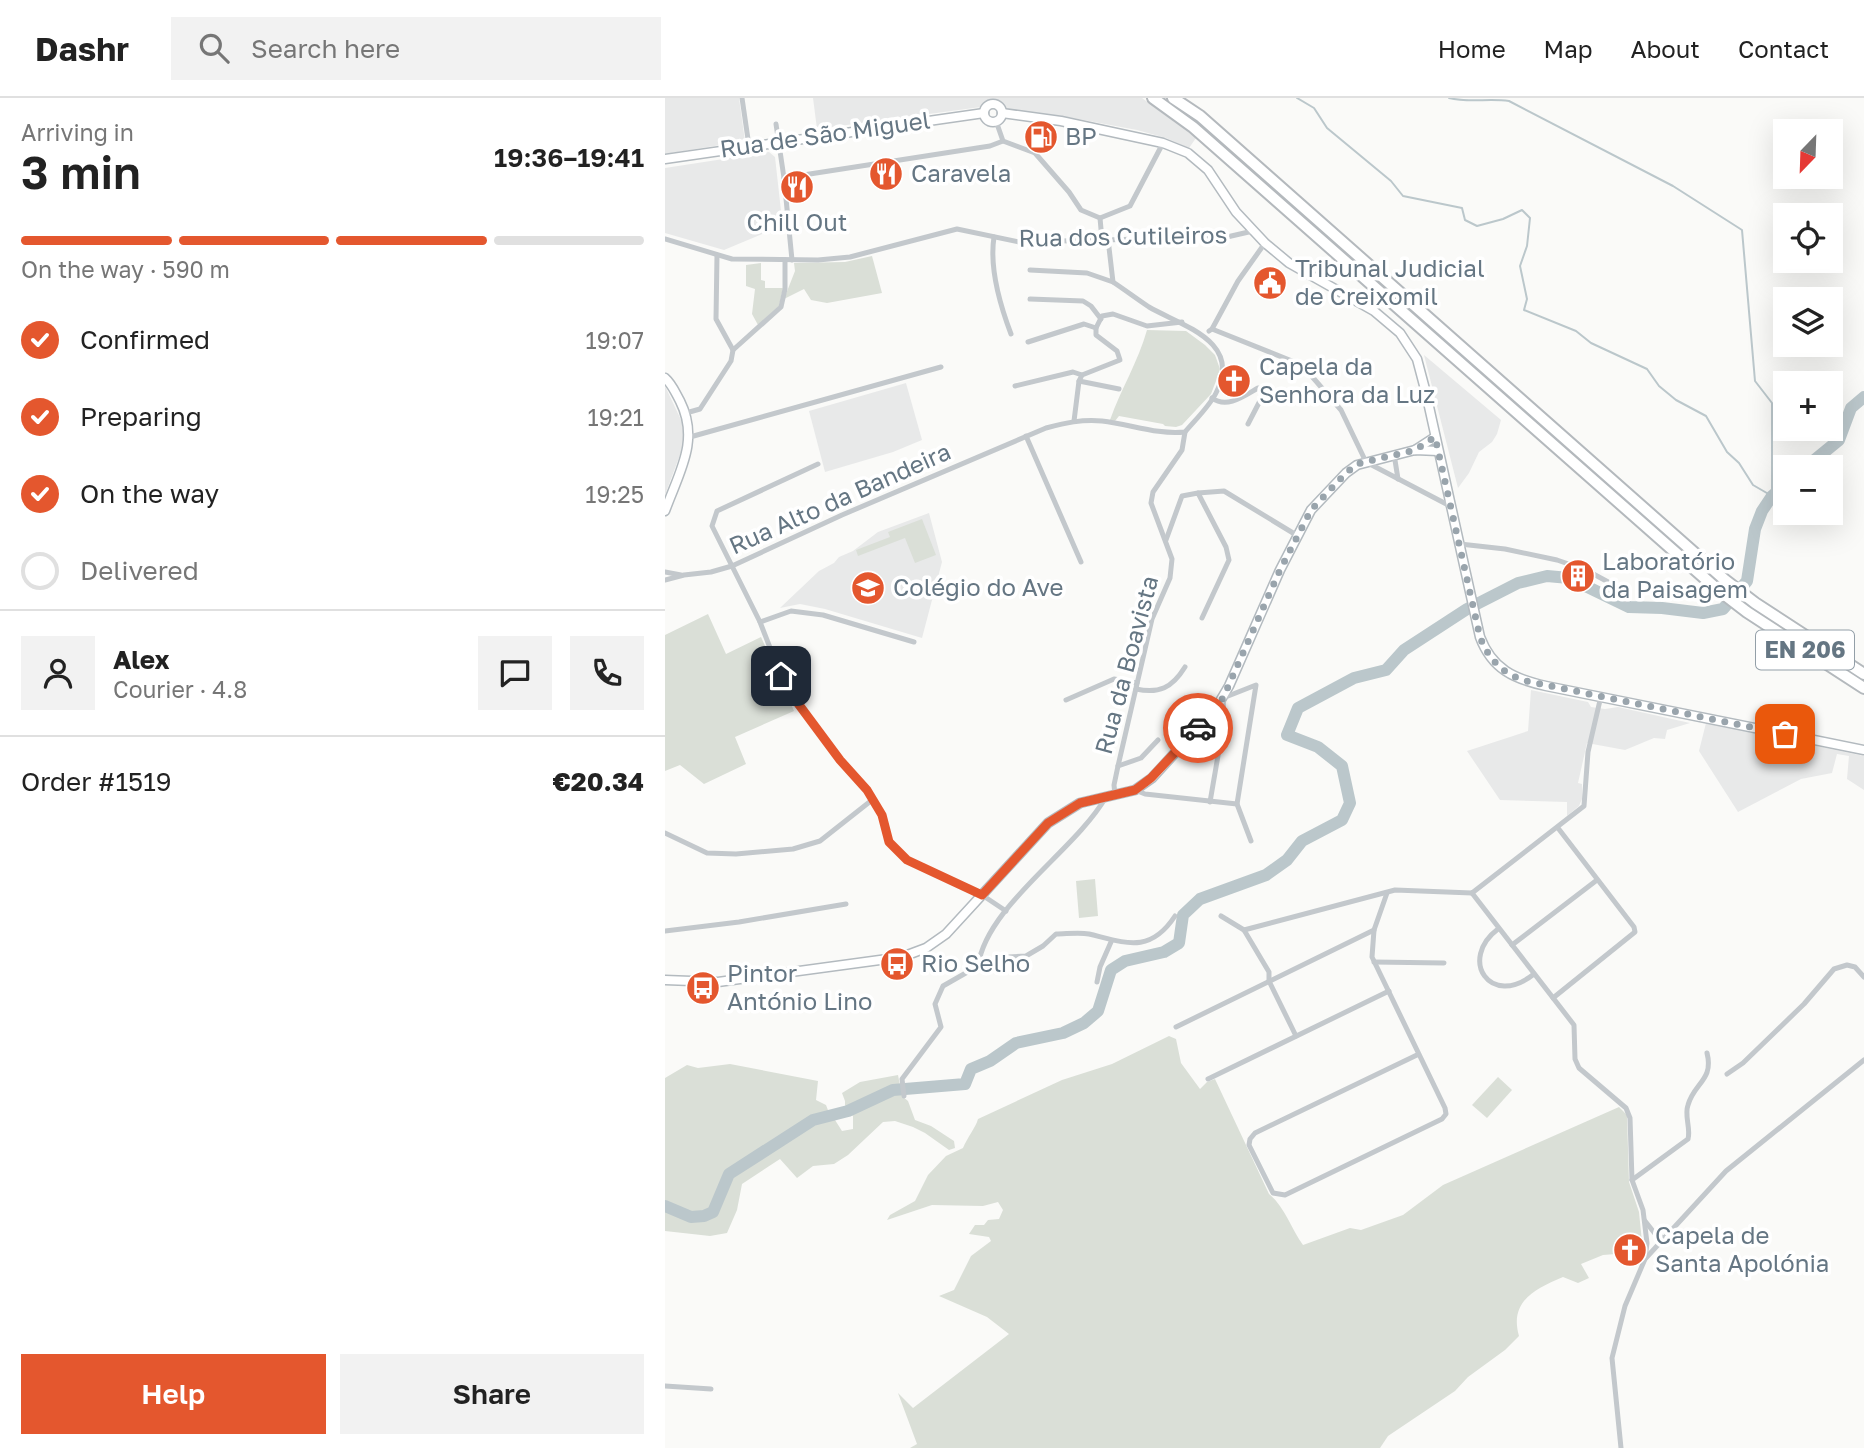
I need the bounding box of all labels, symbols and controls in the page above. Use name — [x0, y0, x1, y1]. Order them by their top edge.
search box — [171, 17, 661, 80]
text: Dashr — [35, 29, 129, 68]
icon: search — [195, 29, 233, 67]
text: Search here — [251, 33, 400, 64]
text: Home — [1438, 34, 1506, 63]
text: Map — [1544, 34, 1593, 63]
text: About — [1631, 34, 1700, 63]
text: Contact — [1738, 34, 1829, 63]
street label: Rua de São Miguel — [718, 104, 932, 163]
text: Arriving in — [21, 118, 134, 146]
fuel station icon: BP — [1022, 118, 1060, 156]
north arrow — [1773, 119, 1843, 189]
map controls — [1773, 119, 1843, 525]
place label: BP — [1065, 121, 1097, 150]
text: 19:36–19:41 — [494, 142, 644, 173]
text: 3 min — [21, 144, 141, 199]
restaurant icon: Caravela — [867, 155, 905, 193]
place label: Caravela — [911, 158, 1011, 187]
restaurant icon: Chill Out — [778, 168, 816, 206]
button: locate — [1773, 203, 1843, 273]
place label: Chill Out — [747, 207, 847, 236]
street label: Rua dos Cutileiros — [1018, 219, 1228, 252]
place label: Tribunal Judicial de Creixomil — [1295, 253, 1485, 310]
text: On the way · 590 m — [21, 255, 230, 283]
public building icon: Tribunal Judicial de Creixomil — [1251, 264, 1289, 302]
button: layers — [1773, 287, 1843, 357]
icon: check — [21, 321, 59, 359]
text: Confirmed — [80, 324, 210, 355]
text: 19:07 — [586, 326, 644, 354]
place label: Capela da Senhora da Luz — [1259, 351, 1435, 408]
church icon: Capela da Senhora da Luz — [1215, 362, 1253, 400]
button: + — [1773, 371, 1843, 441]
icon: check — [21, 398, 59, 436]
text: Preparing — [80, 401, 202, 432]
text: 19:21 — [588, 403, 644, 431]
street label: Rua Alto da Bandeira — [724, 436, 955, 560]
button: − — [1773, 455, 1843, 525]
icon: check — [21, 475, 59, 513]
text: On the way — [80, 478, 219, 509]
text: 19:25 — [585, 480, 644, 508]
place label: Laboratório da Paisagem — [1602, 546, 1748, 603]
text: Delivered — [80, 555, 199, 586]
building icon: Laboratório da Paisagem — [1559, 557, 1597, 595]
school or university icon: Colégio do Ave — [849, 569, 887, 607]
place label: Colégio do Ave — [893, 572, 1063, 601]
street label: Rua da Boavista — [1088, 572, 1163, 757]
road number: EN 206 — [1756, 630, 1854, 670]
button: person — [21, 636, 95, 710]
button: chat — [478, 636, 552, 710]
button: phone — [570, 636, 644, 710]
text: Alex — [113, 644, 170, 675]
pin — [751, 646, 811, 706]
icon: home — [762, 657, 800, 695]
text: Courier · 4.8 — [113, 675, 247, 703]
courier — [1163, 693, 1233, 763]
pin — [1755, 704, 1815, 764]
icon: car — [1179, 709, 1217, 747]
icon: bag — [1766, 715, 1804, 753]
text: Order #1519 — [21, 766, 172, 797]
text: €20.34 — [552, 766, 644, 797]
bus stop icon: Rio Selho — [878, 945, 916, 983]
place label: Rio Selho — [921, 948, 1030, 977]
place label: Pintor António Lino — [727, 958, 872, 1015]
bus stop icon: Pintor António Lino — [684, 969, 722, 1007]
place label: Capela de Santa Apolónia — [1655, 1220, 1829, 1277]
church icon: Capela de Santa Apolónia — [1611, 1231, 1649, 1269]
button: Help — [21, 1354, 326, 1434]
button: Share — [340, 1354, 644, 1434]

